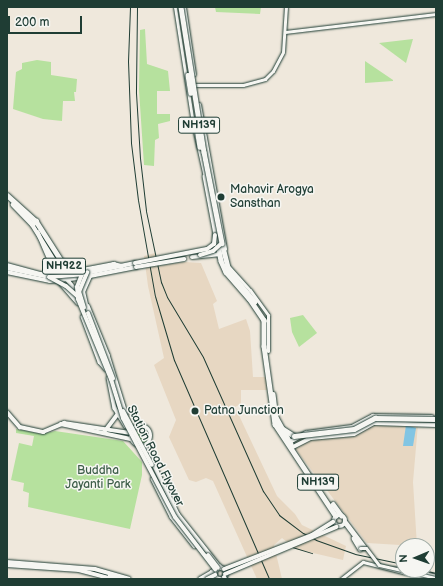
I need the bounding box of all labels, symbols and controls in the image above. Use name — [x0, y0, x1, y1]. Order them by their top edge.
scale bar — [10, 8, 84, 34]
text: 200 m — [15, 15, 49, 30]
road number: NH139 — [178, 116, 220, 134]
place label: Mahavir Arogya Sansthan — [230, 183, 314, 211]
marker: Mahavir Arogya Sansthan — [215, 191, 227, 203]
road number: NH922 — [41, 257, 87, 275]
street label: Station Road Flyover — [123, 403, 187, 509]
place label: Patna Junction — [204, 404, 284, 418]
marker: Patna Junction — [189, 405, 201, 417]
park label: Buddha Jayanti Park — [65, 464, 131, 492]
road number: NH139 — [297, 473, 339, 491]
north arrow — [395, 538, 435, 578]
text: N — [397, 554, 410, 563]

